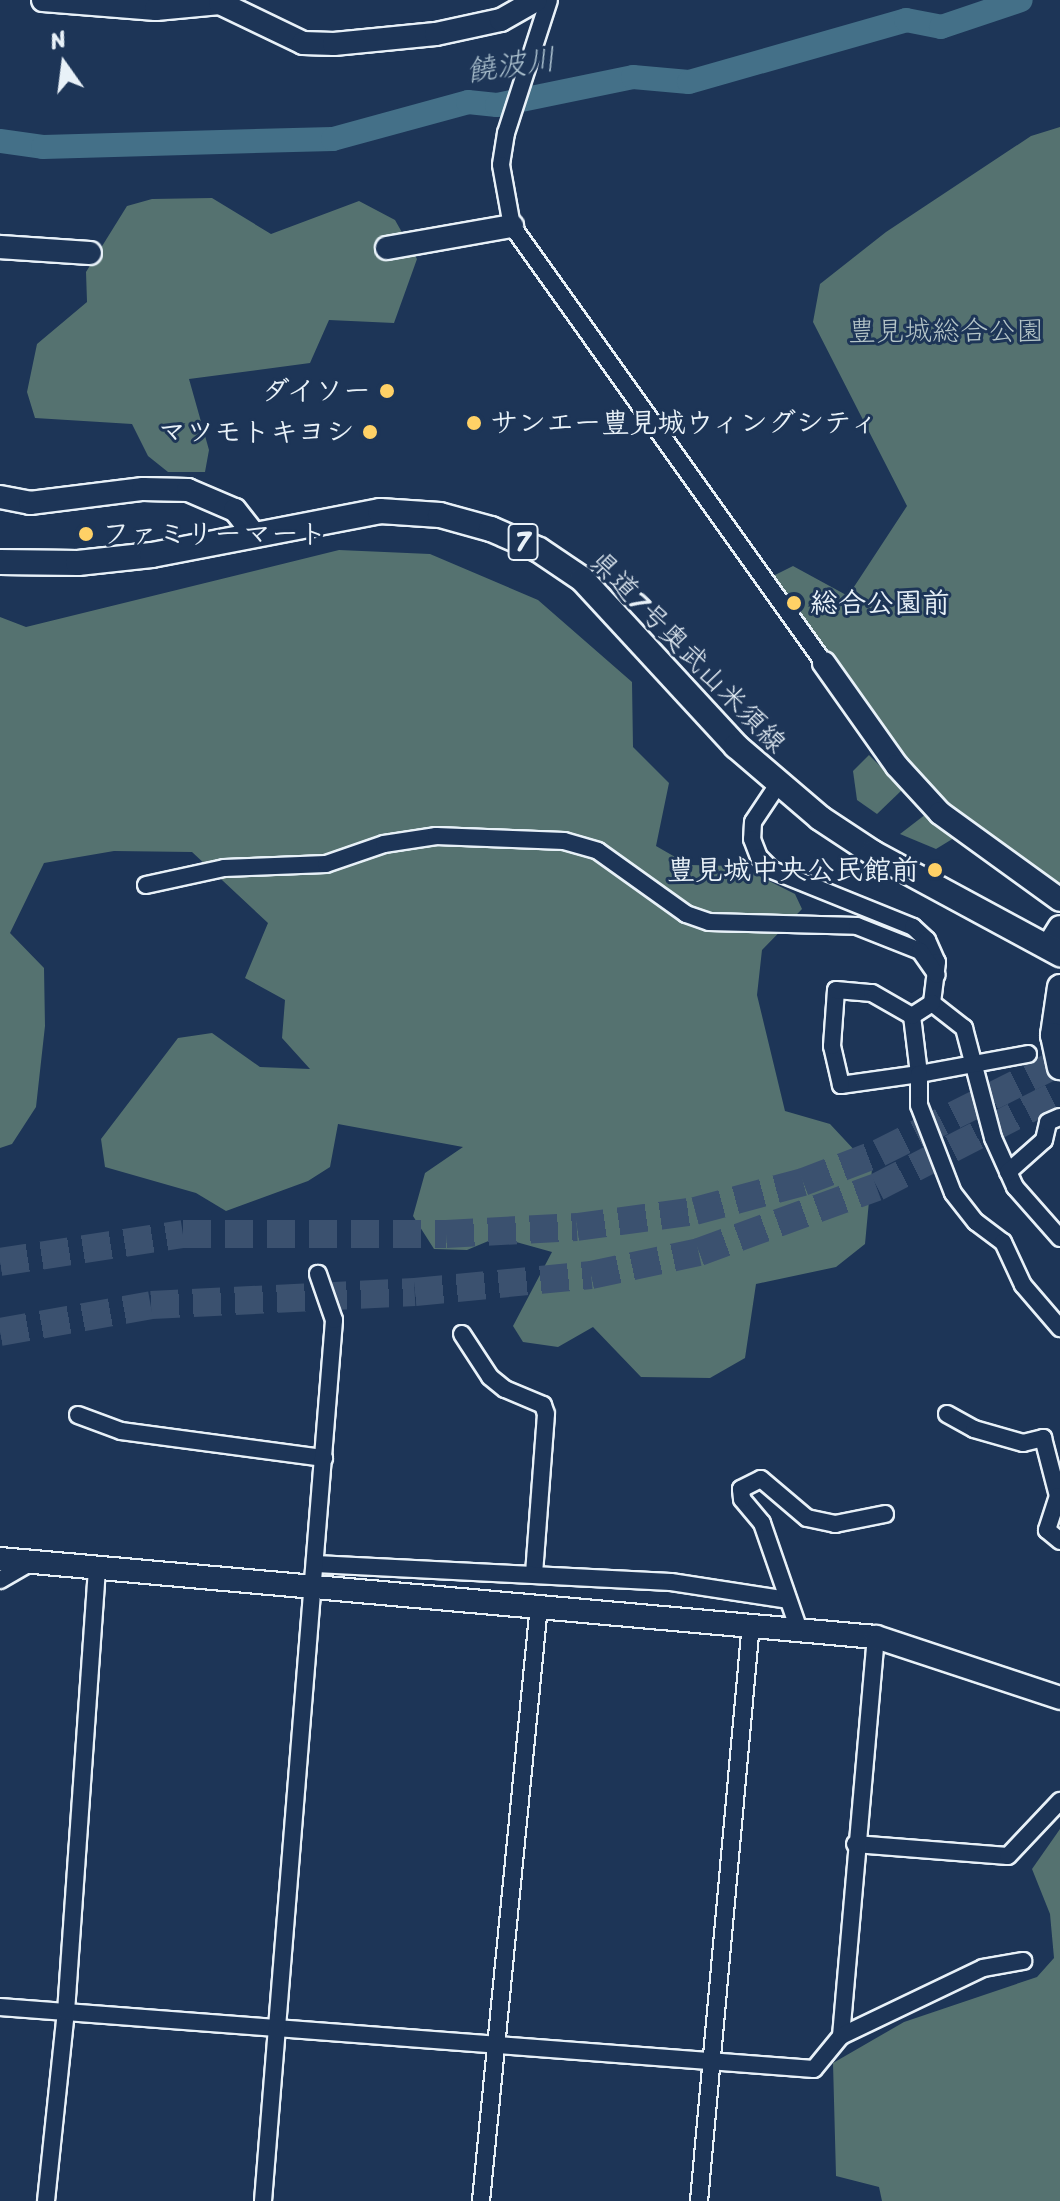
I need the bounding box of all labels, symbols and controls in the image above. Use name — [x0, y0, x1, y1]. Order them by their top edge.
text: N — [46, 19, 70, 61]
north arrow — [24, 24, 104, 104]
water label: 饒波川 — [464, 41, 558, 89]
park label: 豊見城総合公園 — [848, 314, 1044, 348]
place label: ダイソー — [259, 374, 371, 408]
marker: ダイソー — [378, 382, 396, 400]
place label: サンエー豊見城ウィングシティ — [490, 406, 881, 440]
marker: サンエー豊見城ウィングシティ — [465, 414, 483, 432]
place label: マツモトキヨシ — [158, 415, 354, 449]
marker: マツモトキヨシ — [361, 423, 379, 441]
place label: ファミリーマート — [102, 517, 326, 551]
road number: 7 — [507, 520, 539, 564]
marker: ファミリーマート — [77, 525, 95, 543]
street label: 県道7号奥武山米須線 — [583, 544, 793, 760]
place label: 総合公園前 — [810, 586, 950, 620]
marker: 総合公園前 — [785, 594, 803, 612]
place label: 豊見城中央公民館前 — [667, 853, 919, 887]
marker: 豊見城中央公民館前 — [926, 861, 944, 879]

